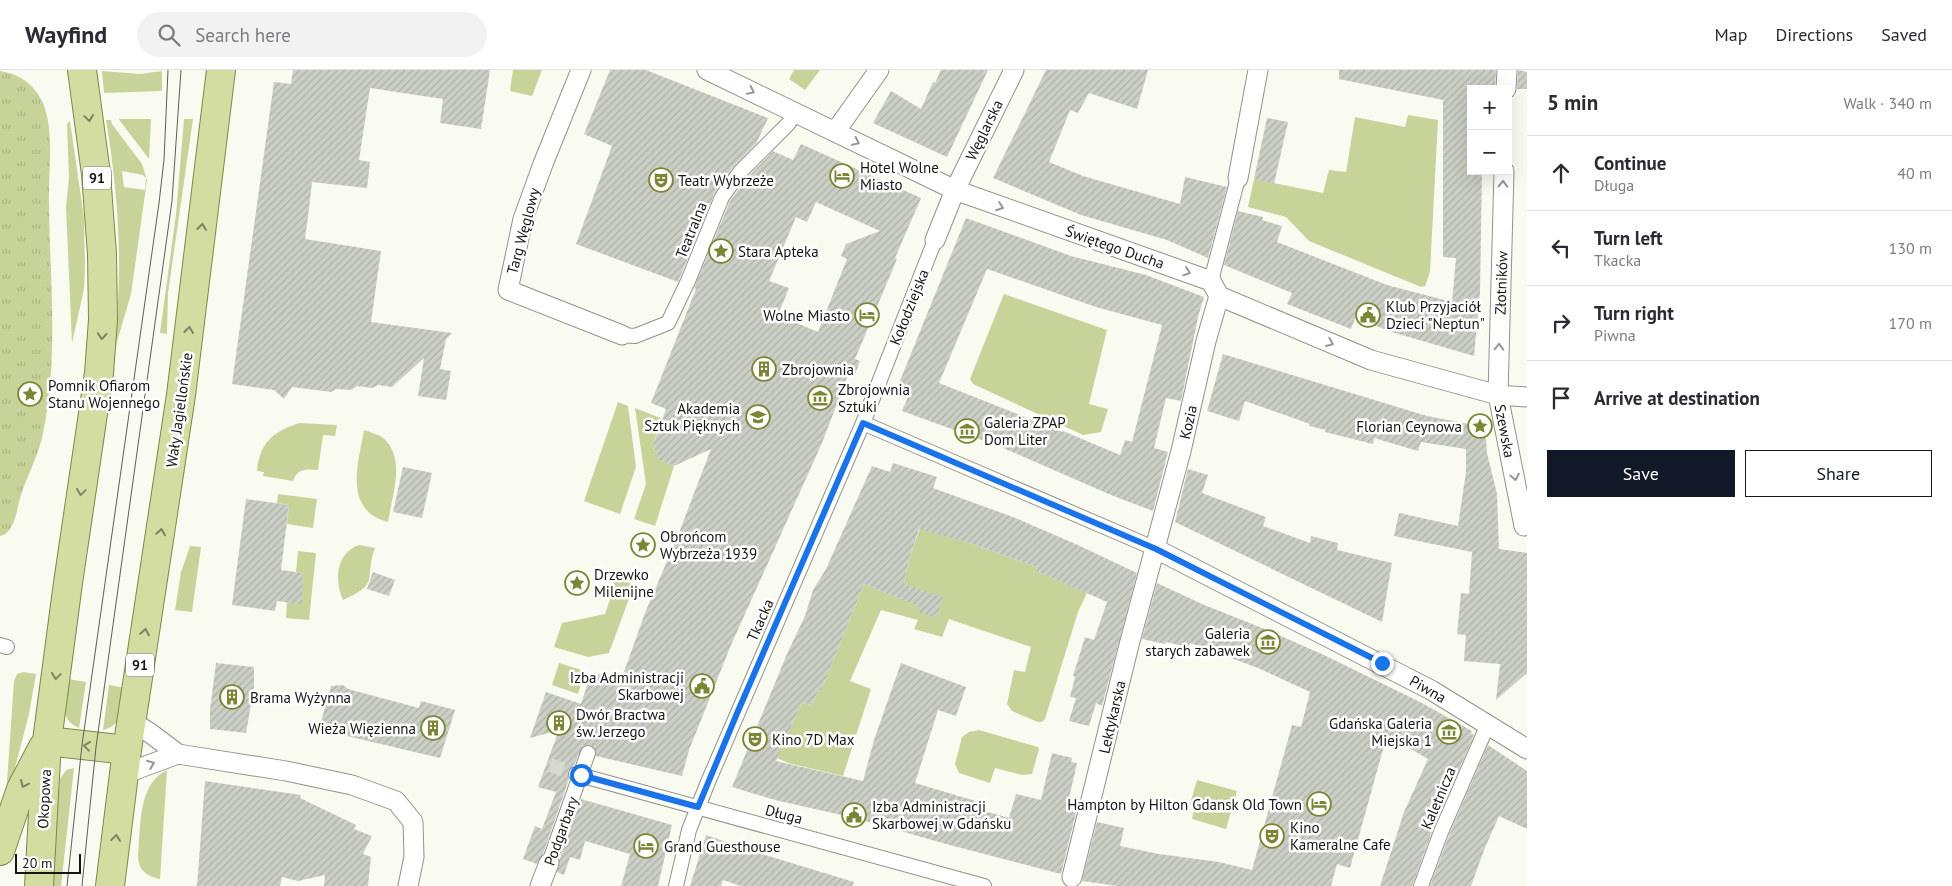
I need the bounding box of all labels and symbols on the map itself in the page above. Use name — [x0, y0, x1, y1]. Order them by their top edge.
one-way arrow — [746, 85, 755, 96]
street label: Węglarska — [961, 97, 1007, 163]
one-way arrow — [83, 115, 94, 123]
one-way arrow — [850, 136, 859, 146]
place label: Hotel Wolne Miasto — [860, 158, 939, 194]
hotel icon: Hotel Wolne Miasto — [829, 163, 855, 189]
road number: 91 — [83, 166, 111, 190]
theatre icon: Teatr Wybrzeże — [648, 167, 674, 193]
place label: Teatr Wybrzeże — [678, 171, 774, 190]
one-way arrow — [1498, 180, 1508, 188]
street label: Targ Węglowy — [502, 186, 544, 276]
street label: Teatralna — [671, 199, 711, 261]
one-way arrow — [996, 201, 1004, 211]
street label: Świętego Ducha — [1063, 221, 1167, 273]
one-way arrow — [196, 223, 207, 231]
place icon: Stara Apteka — [708, 238, 734, 264]
place label: Stara Apteka — [738, 242, 819, 261]
street label: Złotników — [1490, 251, 1512, 315]
street label: Kołodziejska — [885, 266, 933, 348]
one-way arrow — [1182, 266, 1191, 276]
place label: Klub Przyjaciół Dzieci "Neptun" — [1386, 297, 1485, 333]
hotel icon: Wolne Miasto — [854, 302, 880, 328]
public building icon: Klub Przyjaciół Dzieci "Neptun" — [1355, 302, 1381, 328]
place label: Wolne Miasto — [763, 306, 850, 325]
one-way arrow — [184, 325, 194, 334]
one-way arrow — [97, 333, 108, 341]
one-way arrow — [1325, 336, 1334, 347]
one-way arrow — [1493, 342, 1504, 350]
street label: Wały Jagiellońskie — [162, 351, 196, 469]
building icon: Zbrojownia — [751, 356, 777, 382]
place label: Zbrojownia — [782, 360, 854, 379]
place label: Pomnik Ofiarom Stanu Wojennego — [48, 376, 160, 412]
place label: Zbrojownia Sztuki — [838, 380, 910, 416]
place icon: Pomnik Ofiarom Stanu Wojennego — [17, 381, 43, 407]
museum icon: Zbrojownia Sztuki — [807, 385, 833, 411]
place label: Akademia Sztuk Pięknych — [644, 399, 740, 435]
street label: Kozia — [1175, 403, 1201, 441]
street label: Szewska — [1491, 403, 1519, 459]
school or university icon: Akademia Sztuk Pięknych — [745, 404, 771, 430]
place label: Galeria ZPAP Dom Liter — [984, 413, 1066, 449]
place icon: Florian Ceynowa — [1467, 413, 1493, 439]
place label: Florian Ceynowa — [1356, 417, 1462, 436]
museum icon: Galeria ZPAP Dom Liter — [954, 418, 980, 444]
one-way arrow — [1509, 473, 1519, 482]
one-way arrow — [76, 489, 87, 497]
place label: Obrońcom Wybrzeża 1939 — [660, 527, 757, 563]
one-way arrow — [155, 528, 166, 536]
place icon: Obrońcom Wybrzeża 1939 — [630, 532, 656, 558]
place label: Drzewko Milenijne — [594, 565, 654, 601]
place icon: Drzewko Milenijne — [564, 570, 590, 596]
street label: Tkacka — [742, 596, 778, 644]
place label: Galeria starych zabawek — [1145, 624, 1251, 660]
one-way arrow — [140, 628, 150, 637]
museum icon: Galeria starych zabawek — [1255, 629, 1281, 655]
route end — [1371, 652, 1394, 675]
road number: 91 — [126, 654, 154, 676]
place label: Izba Administracji Skarbowej — [570, 668, 684, 704]
street label: Piwna — [1406, 671, 1450, 707]
one-way arrow — [51, 672, 62, 680]
public building icon: Izba Administracji Skarbowej — [689, 673, 715, 699]
street label: Lektykarska — [1094, 679, 1130, 755]
building icon: Brama Wyżynna — [219, 684, 245, 710]
place label: Brama Wyżynna — [250, 688, 351, 707]
place label: Dwór Bractwa św. Jerzego — [576, 705, 665, 741]
building icon: Dwór Bractwa św. Jerzego — [546, 710, 572, 736]
place label: Gdańska Galeria Miejska 1 — [1329, 714, 1432, 750]
building icon: Wieża Więzienna — [420, 715, 446, 741]
place label: Wieża Więzienna — [308, 719, 416, 738]
museum icon: Gdańska Galeria Miejska 1 — [1436, 719, 1462, 745]
theatre icon: Kino 7D Max — [742, 726, 768, 752]
place label: Kino 7D Max — [772, 730, 855, 749]
one-way arrow — [83, 741, 91, 752]
one-way arrow — [146, 760, 155, 770]
route start — [570, 764, 593, 787]
street label: Kaletnicza — [1416, 764, 1460, 832]
street label: Okopowa — [33, 769, 55, 829]
one-way arrow — [19, 779, 30, 788]
hotel icon: Hampton by Hilton Gdansk Old Town — [1306, 791, 1332, 817]
street label: Podgarbary — [540, 794, 582, 868]
place label: Hampton by Hilton Gdansk Old Town — [1067, 795, 1302, 814]
place label: Izba Administracji Skarbowej w Gdańsku — [872, 797, 1011, 833]
street label: Długa — [763, 800, 805, 828]
public building icon: Izba Administracji Skarbowej w Gdańsku — [841, 802, 867, 828]
place label: Kino Kameralne Cafe — [1290, 818, 1391, 854]
theatre icon: Kino Kameralne Cafe — [1259, 823, 1285, 849]
one-way arrow — [110, 833, 121, 841]
hotel icon: Grand Guesthouse — [633, 833, 659, 859]
place label: Grand Guesthouse — [664, 837, 781, 856]
scale bar — [15, 851, 81, 874]

